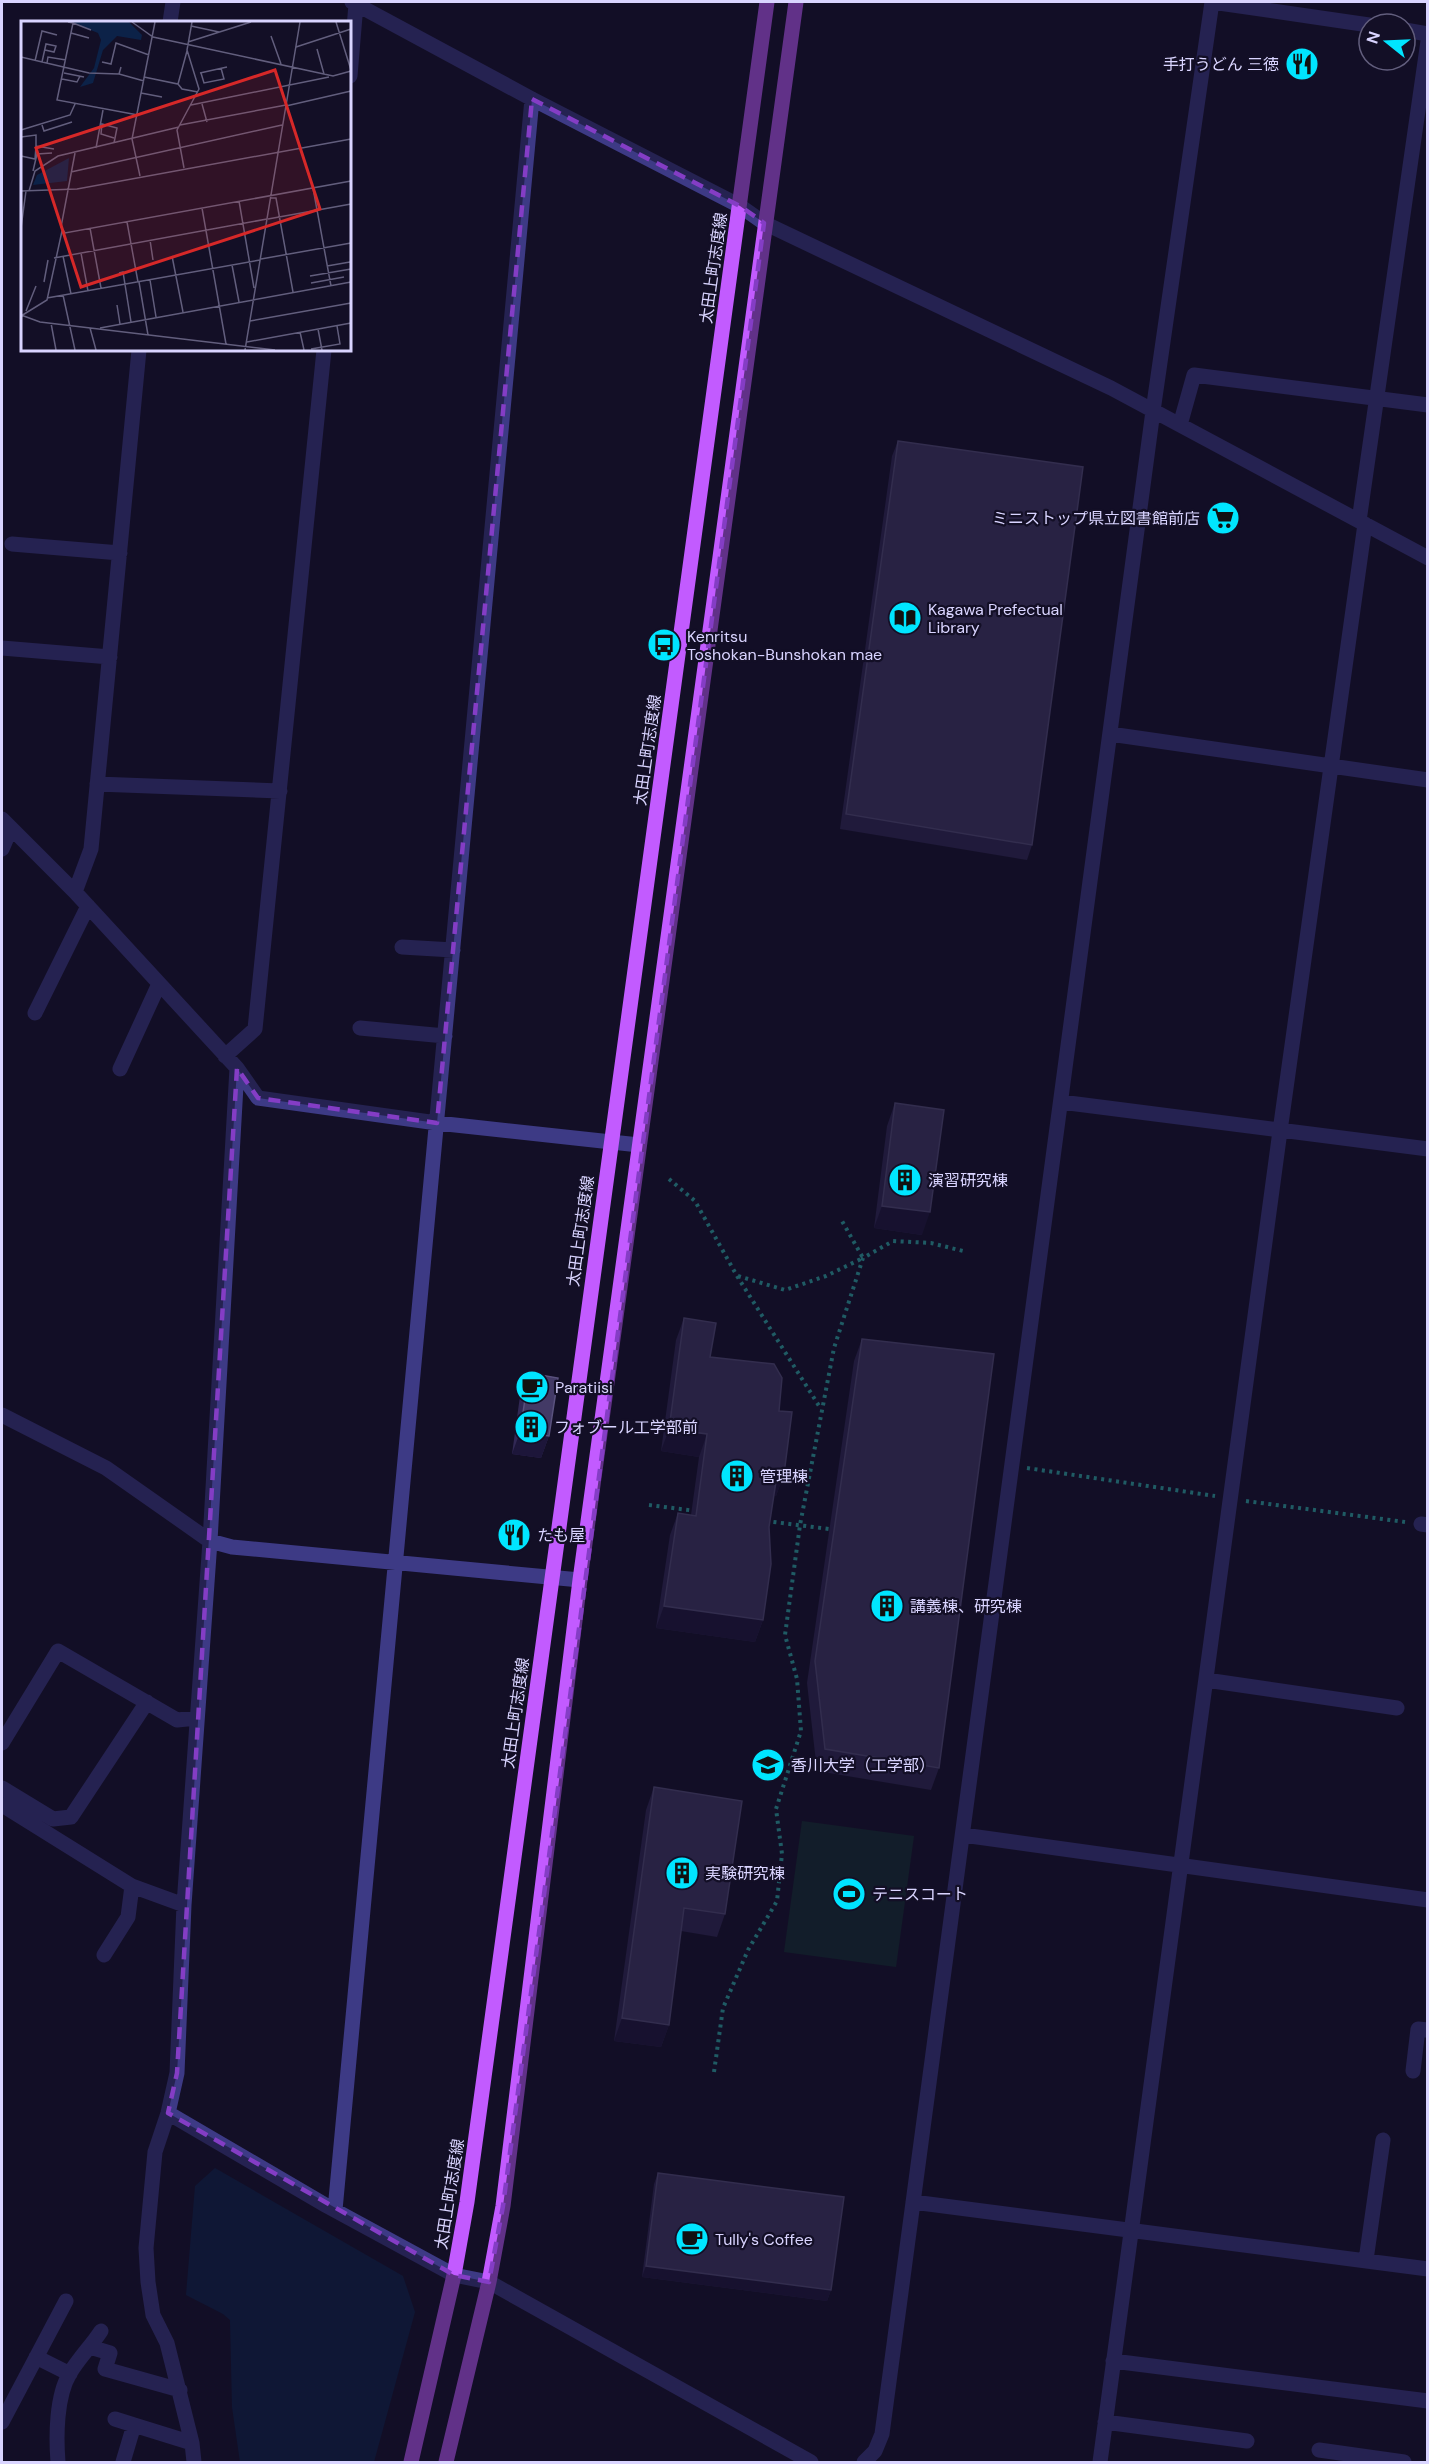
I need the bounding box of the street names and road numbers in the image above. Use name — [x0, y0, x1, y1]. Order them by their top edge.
street label: 太田上町志度線 — [695, 211, 732, 325]
street label: 太田上町志度線 — [629, 693, 666, 807]
street label: 太田上町志度線 — [562, 1174, 599, 1288]
street label: 太田上町志度線 — [497, 1656, 534, 1770]
street label: 太田上町志度線 — [430, 2137, 469, 2251]

